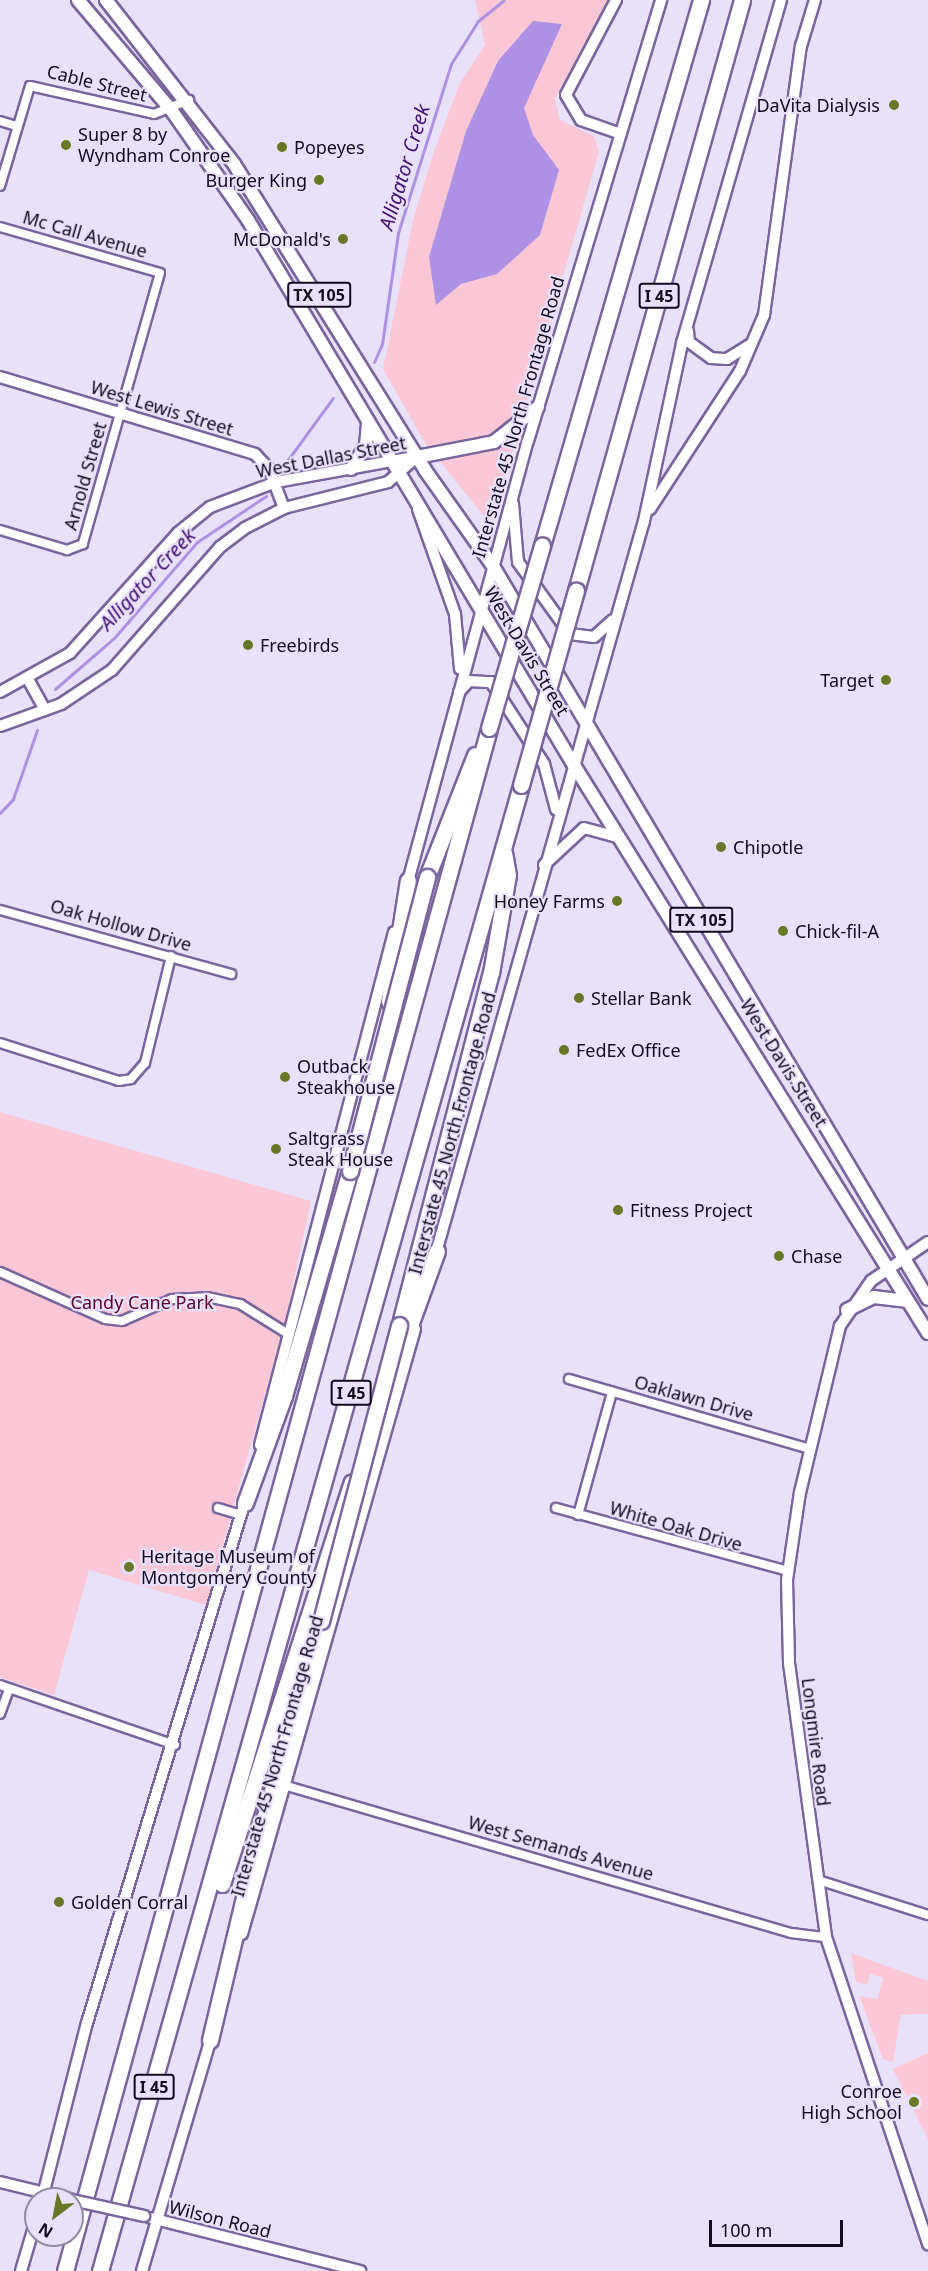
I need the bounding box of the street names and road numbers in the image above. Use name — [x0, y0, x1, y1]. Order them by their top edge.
street label: Cable Street — [45, 60, 149, 106]
street label: Mc Call Avenue — [20, 206, 150, 262]
street label: Interstate 45 North Frontage Road — [467, 274, 569, 560]
road number: TX 105 — [286, 282, 352, 308]
road number: I 45 — [638, 283, 680, 309]
street label: West Lewis Street — [88, 376, 236, 440]
street label: Arnold Street — [59, 419, 111, 533]
street label: West Dallas Street — [254, 432, 408, 482]
street label: West Davis Street — [480, 582, 574, 720]
street label: Oak Hollow Drive — [48, 895, 194, 955]
road number: TX 105 — [668, 907, 734, 933]
street label: Interstate 45 North Frontage Road — [404, 989, 500, 1277]
street label: West Davis Street — [736, 995, 832, 1131]
street label: Oaklawn Drive — [632, 1371, 756, 1425]
road number: I 45 — [330, 1380, 372, 1406]
street label: White Oak Drive — [607, 1497, 745, 1555]
street label: Interstate 45 North Frontage Road — [226, 1613, 328, 1899]
street label: Longmire Road — [797, 1677, 835, 1807]
street label: West Semands Avenue — [466, 1811, 656, 1885]
road number: I 45 — [133, 2074, 175, 2100]
street label: Wilson Road — [167, 2196, 273, 2242]

